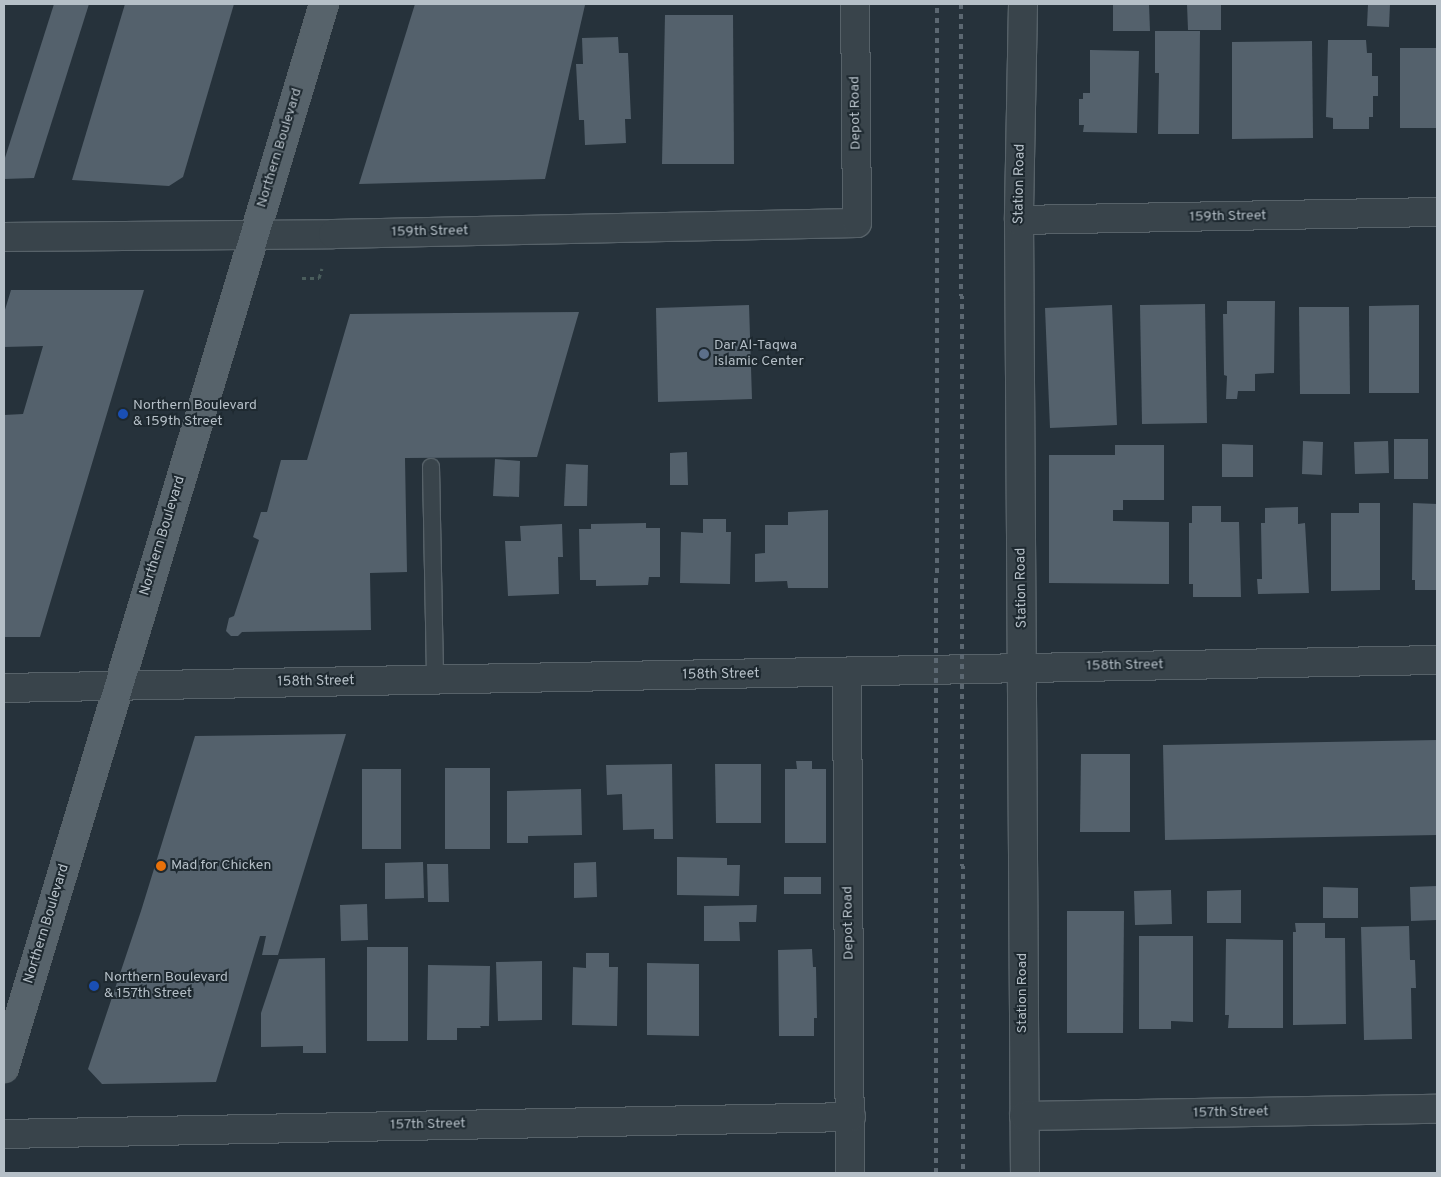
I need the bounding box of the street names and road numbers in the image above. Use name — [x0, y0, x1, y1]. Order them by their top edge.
street label: Depot Road — [847, 76, 865, 150]
street label: Northern Boulevard — [254, 86, 306, 210]
street label: Station Road — [1011, 144, 1029, 224]
street label: 159th Street — [1189, 208, 1267, 226]
street label: 159th Street — [391, 223, 469, 241]
street label: Northern Boulevard — [137, 474, 189, 598]
street label: Station Road — [1013, 548, 1031, 628]
street label: 158th Street — [1086, 657, 1164, 675]
street label: 158th Street — [682, 666, 760, 684]
street label: 158th Street — [277, 673, 355, 691]
street label: Northern Boulevard — [21, 862, 73, 986]
street label: Depot Road — [840, 886, 858, 960]
street label: Station Road — [1015, 953, 1031, 1033]
street label: 157th Street — [1193, 1104, 1269, 1122]
street label: 157th Street — [390, 1116, 466, 1134]

